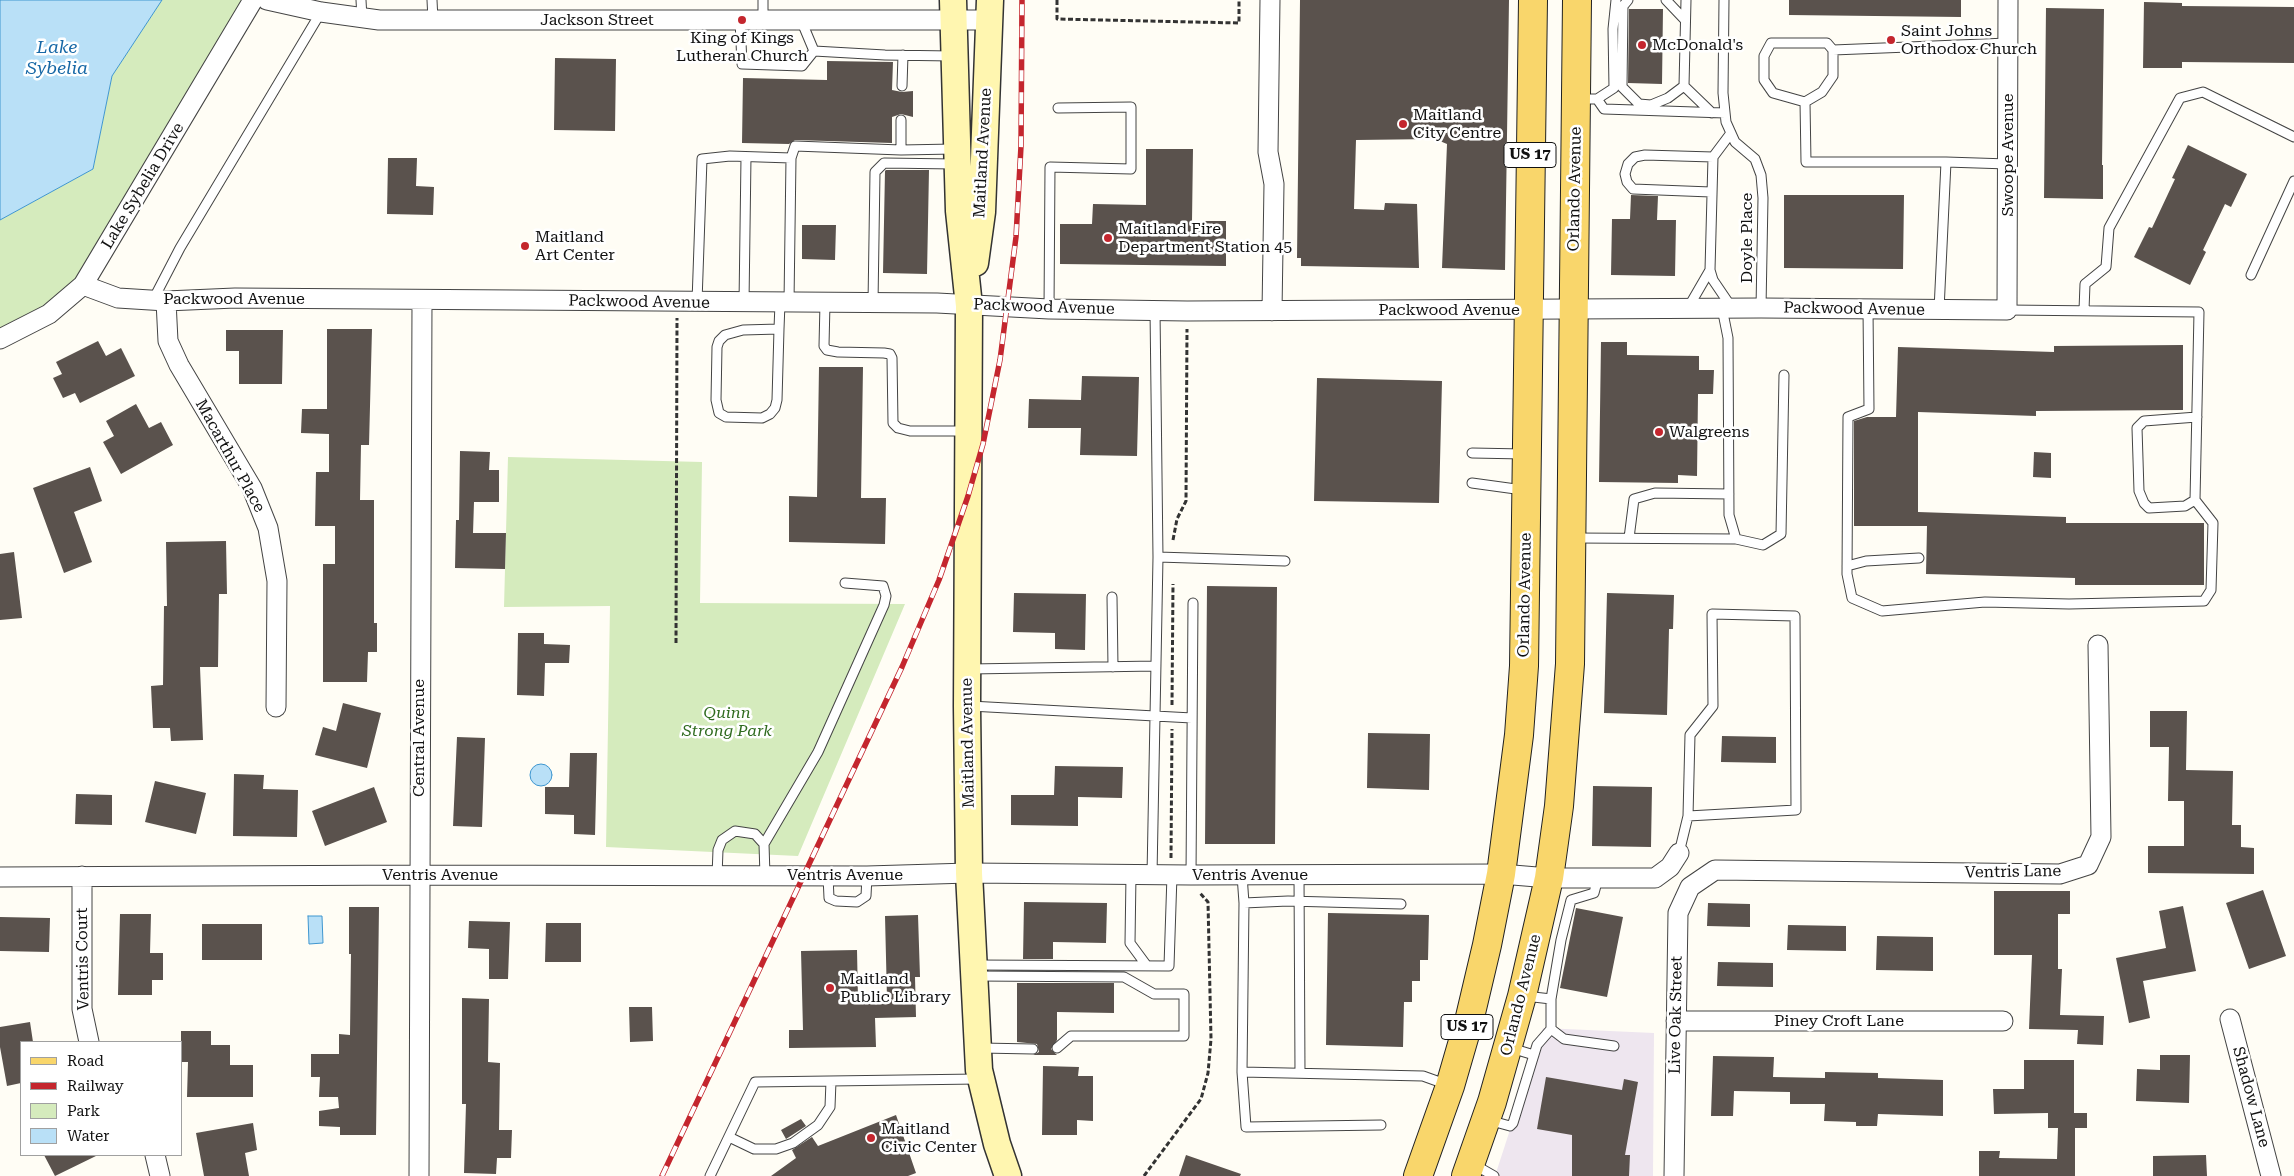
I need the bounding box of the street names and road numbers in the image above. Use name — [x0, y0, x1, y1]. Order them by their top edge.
street label: Jackson Street — [540, 10, 654, 30]
street label: Maitland Avenue — [970, 87, 996, 219]
street label: Swoope Avenue — [1998, 93, 2018, 217]
street label: Lake Sybelia Drive — [98, 119, 188, 253]
street label: Orlando Avenue — [1564, 126, 1586, 252]
road number: US 17 — [1504, 142, 1556, 168]
street label: Doyle Place — [1737, 193, 1757, 283]
street label: Packwood Avenue — [163, 289, 305, 309]
street label: Packwood Avenue — [568, 291, 710, 313]
street label: Packwood Avenue — [973, 295, 1115, 319]
street label: Packwood Avenue — [1783, 298, 1925, 320]
street label: Packwood Avenue — [1378, 300, 1520, 320]
street label: Macarthur Place — [191, 396, 269, 516]
street label: Orlando Avenue — [1514, 532, 1536, 658]
street label: Maitland Avenue — [957, 678, 979, 808]
street label: Central Avenue — [409, 679, 429, 797]
street label: Ventris Lane — [1965, 862, 2061, 882]
street label: Ventris Avenue — [382, 865, 498, 885]
street label: Ventris Avenue — [787, 865, 903, 885]
street label: Ventris Avenue — [1192, 865, 1308, 885]
street label: Ventris Court — [73, 907, 93, 1011]
street label: Orlando Avenue — [1497, 932, 1545, 1058]
street label: Live Oak Street — [1665, 956, 1687, 1074]
street label: Piney Croft Lane — [1774, 1011, 1904, 1031]
road number: US 17 — [1441, 1014, 1493, 1040]
street label: Shadow Lane — [2228, 1044, 2274, 1150]

